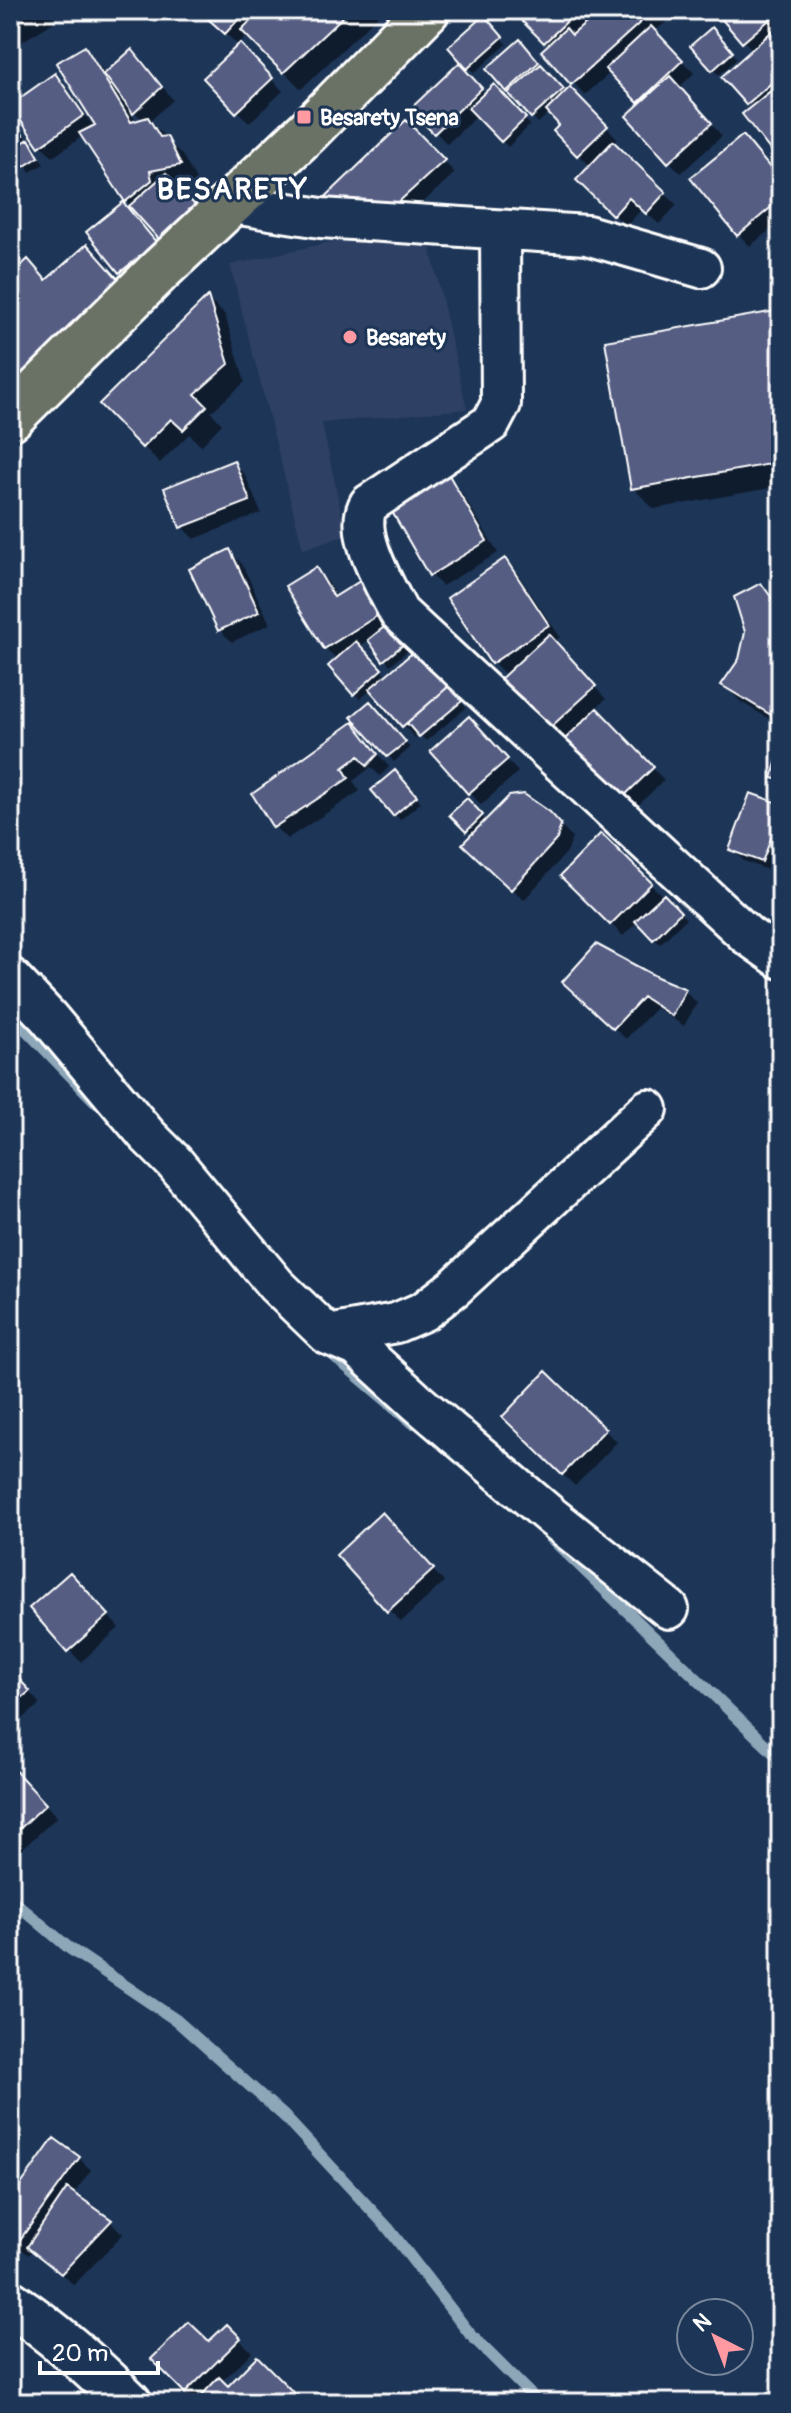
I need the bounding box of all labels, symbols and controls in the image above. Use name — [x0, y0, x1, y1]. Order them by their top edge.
place label: Besarety Tsena — [320, 104, 459, 132]
marker: Besarety Tsena — [295, 108, 313, 126]
district label: BESARETY — [157, 171, 309, 208]
place label: Besarety — [366, 324, 446, 352]
marker: Besarety — [341, 328, 359, 346]
north arrow — [675, 2297, 755, 2377]
text: N — [687, 2307, 717, 2338]
scale bar — [40, 2325, 158, 2375]
text: 20 m — [52, 2339, 108, 2368]

